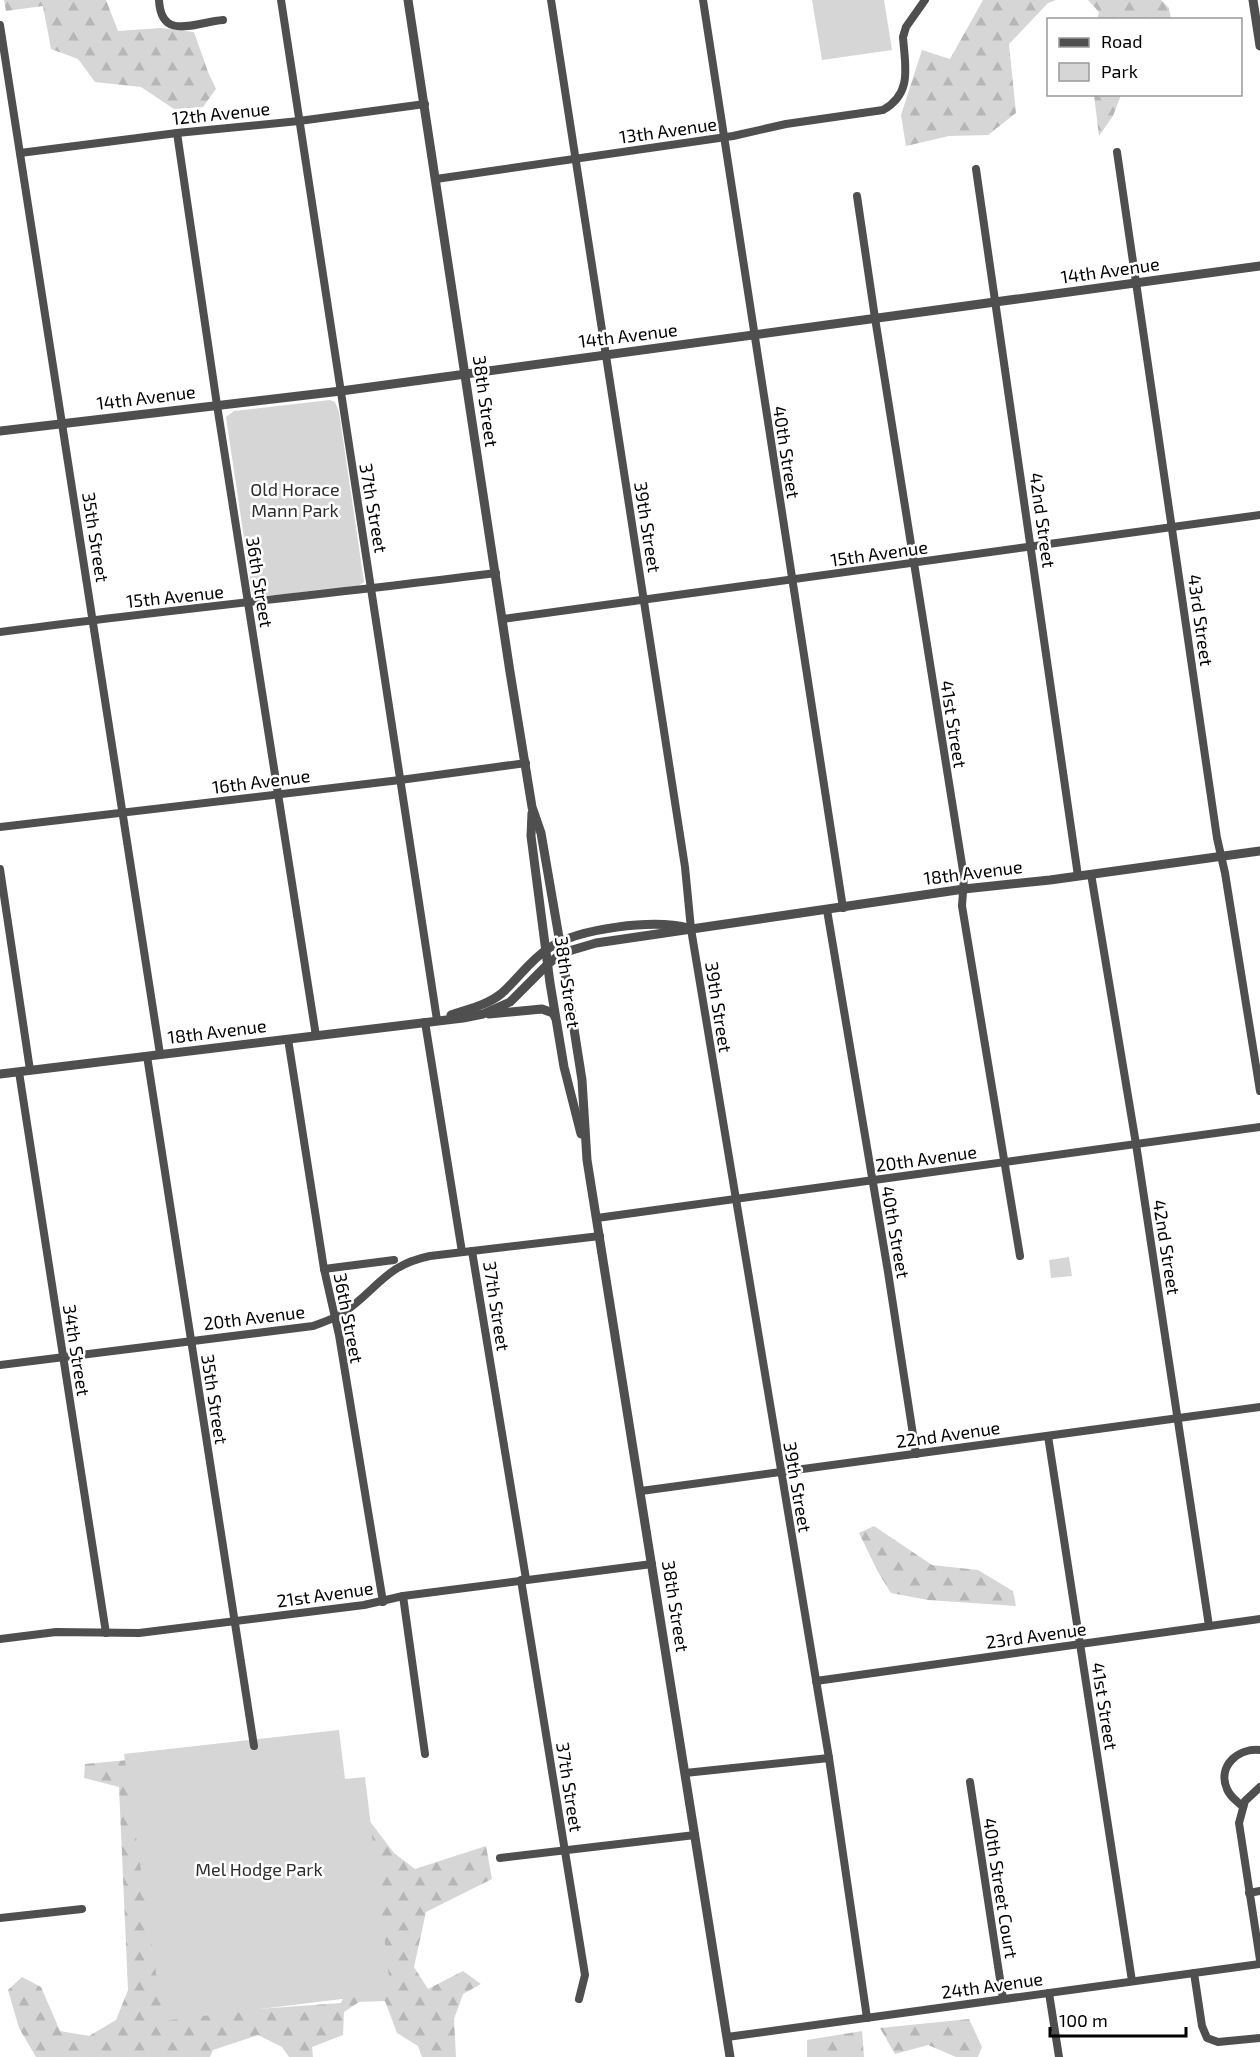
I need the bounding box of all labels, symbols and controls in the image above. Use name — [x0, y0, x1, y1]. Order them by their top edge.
legend — [1047, 18, 1242, 96]
text: Road — [1101, 30, 1142, 52]
text: Park — [1101, 60, 1138, 82]
street label: 12th Avenue — [171, 97, 271, 129]
street label: 13th Avenue — [618, 112, 718, 148]
street label: 14th Avenue — [1059, 252, 1161, 288]
street label: 14th Avenue — [577, 318, 679, 352]
street label: 38th Street — [469, 354, 503, 448]
street label: 14th Avenue — [95, 380, 197, 414]
street label: 40th Street — [769, 404, 805, 500]
street label: 37th Street — [355, 461, 393, 555]
street label: 42nd Street — [1025, 471, 1061, 569]
park label: Old Horace Mann Park — [250, 478, 340, 521]
street label: 39th Street — [630, 480, 666, 574]
street label: 35th Street — [78, 490, 114, 584]
street label: 36th Street — [242, 535, 278, 629]
street label: 15th Avenue — [829, 535, 929, 571]
street label: 43rd Street — [1184, 573, 1218, 667]
street label: 15th Avenue — [125, 580, 225, 612]
street label: 41st Street — [936, 679, 972, 769]
street label: 16th Avenue — [211, 764, 311, 798]
street label: 18th Avenue — [922, 855, 1024, 889]
street label: 38th Street — [551, 935, 585, 1029]
street label: 39th Street — [701, 960, 737, 1054]
street label: 18th Avenue — [166, 1014, 268, 1048]
street label: 20th Avenue — [874, 1140, 978, 1176]
street label: 40th Street — [877, 1184, 915, 1280]
street label: 42nd Street — [1149, 1198, 1185, 1296]
street label: 37th Street — [479, 1260, 515, 1353]
street label: 36th Street — [329, 1271, 369, 1365]
street label: 20th Avenue — [202, 1300, 306, 1334]
street label: 34th Street — [59, 1303, 95, 1398]
street label: 35th Street — [197, 1352, 233, 1446]
street label: 22nd Avenue — [895, 1416, 1001, 1452]
street label: 39th Street — [779, 1440, 817, 1534]
street label: 38th Street — [658, 1559, 694, 1653]
street label: 21st Avenue — [275, 1576, 375, 1612]
street label: 23rd Avenue — [984, 1617, 1088, 1653]
street label: 41st Street — [1087, 1661, 1123, 1751]
street label: 37th Street — [552, 1741, 588, 1834]
street label: 40th Street Court — [979, 1816, 1023, 1960]
park label: Mel Hodge Park — [195, 1858, 323, 1880]
street label: 24th Avenue — [940, 1967, 1044, 2003]
scale bar — [1050, 2000, 1186, 2038]
text: 100 m — [1059, 2009, 1108, 2031]

